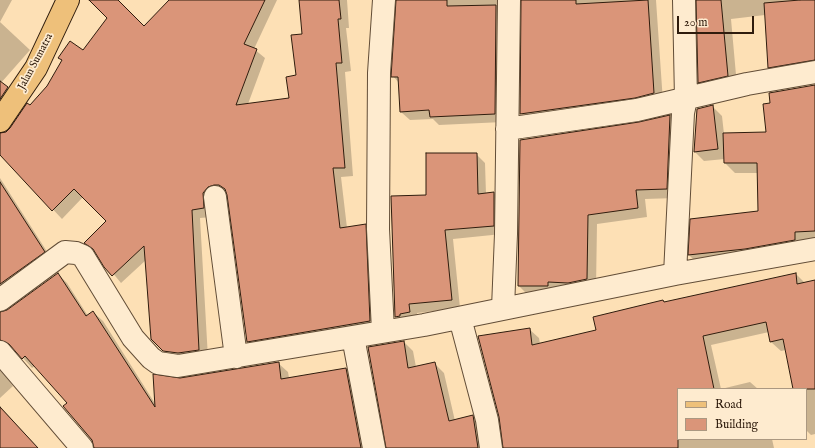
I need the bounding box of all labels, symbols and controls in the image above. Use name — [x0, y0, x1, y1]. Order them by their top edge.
scale bar — [679, 8, 756, 34]
text: 20 m — [684, 15, 707, 30]
street label: Jalan Sumatra — [16, 31, 56, 93]
legend — [677, 388, 807, 440]
text: Road — [715, 397, 742, 412]
text: Building — [715, 417, 758, 432]

